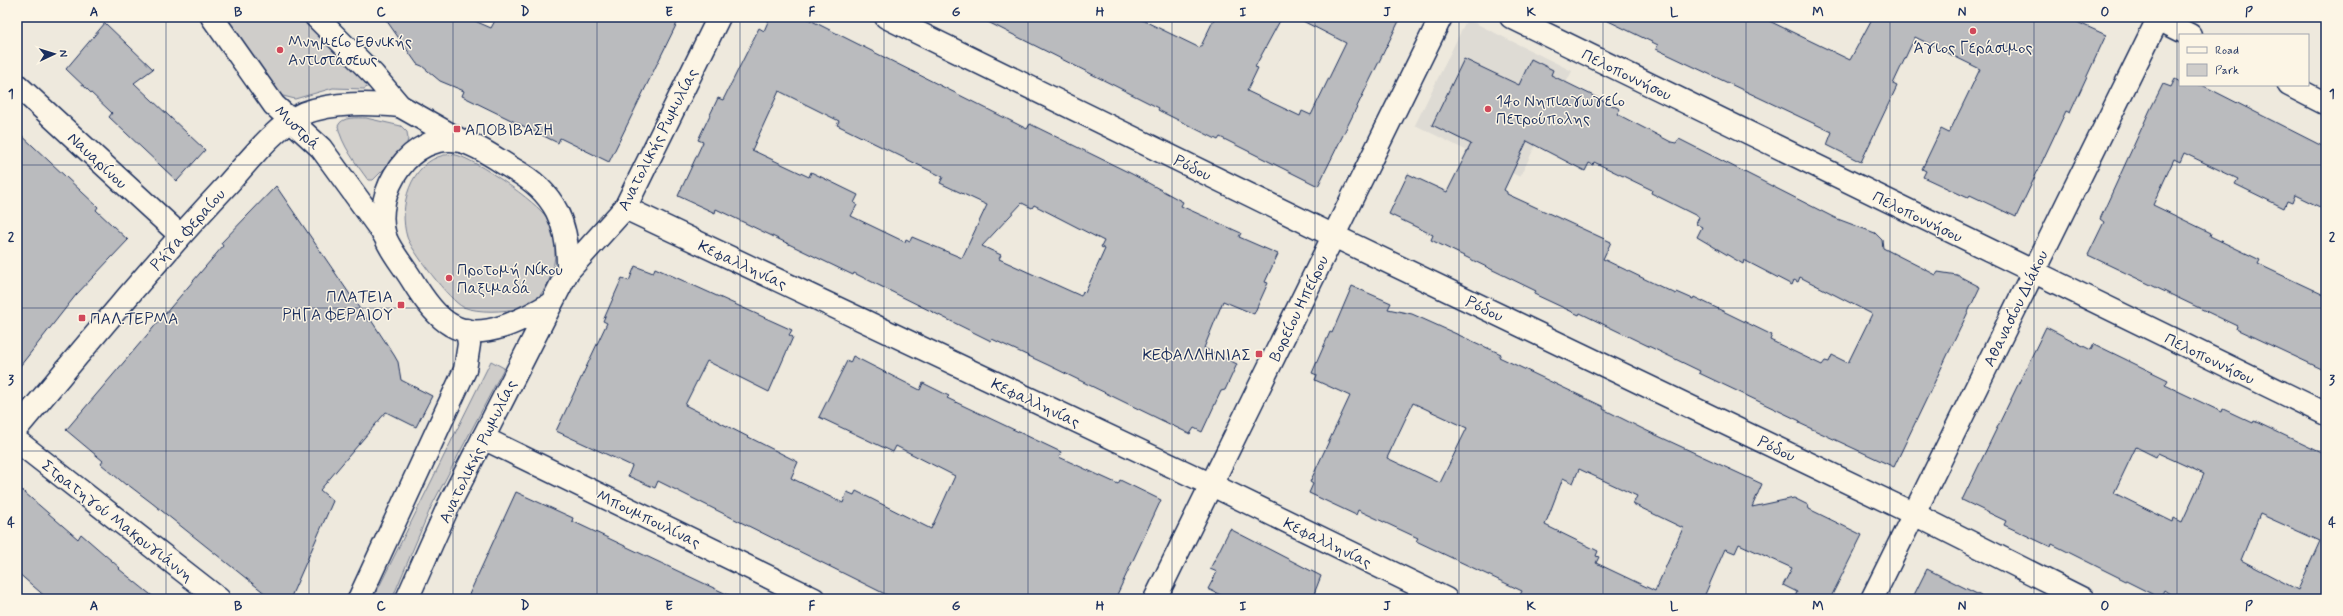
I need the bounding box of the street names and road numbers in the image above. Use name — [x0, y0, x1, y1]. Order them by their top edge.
street label: Πελοποννήσου — [1578, 45, 1675, 106]
street label: Ανατολικής Ρωμυλίας — [613, 65, 703, 214]
street label: Μυστρά — [269, 101, 324, 155]
street label: Ναυαρίνου — [63, 128, 131, 194]
street label: Ρόδου — [1170, 150, 1215, 186]
street label: Ρήγα Φεραίου — [146, 185, 230, 275]
street label: Πελοποννήσου — [1869, 187, 1966, 248]
street label: Κεφαλληνίας — [695, 236, 790, 295]
street label: Αθανασίου Διάκου — [1979, 247, 2054, 370]
street label: Βορείου Ηπείρου — [1265, 252, 1334, 365]
street label: Ρόδου — [1462, 291, 1507, 327]
street label: Πελοποννήσου — [2161, 329, 2258, 390]
street label: Κεφαλληνίας — [988, 374, 1083, 433]
street label: Ανατολικής Ρωμυλίας — [434, 376, 522, 527]
street label: Ρόδου — [1754, 431, 1799, 467]
street label: Στρατηγού Μακρυγιάννη — [37, 455, 197, 587]
street label: Μπουμπουλίνας — [593, 485, 704, 554]
street label: Κεφαλληνίας — [1280, 513, 1375, 574]

